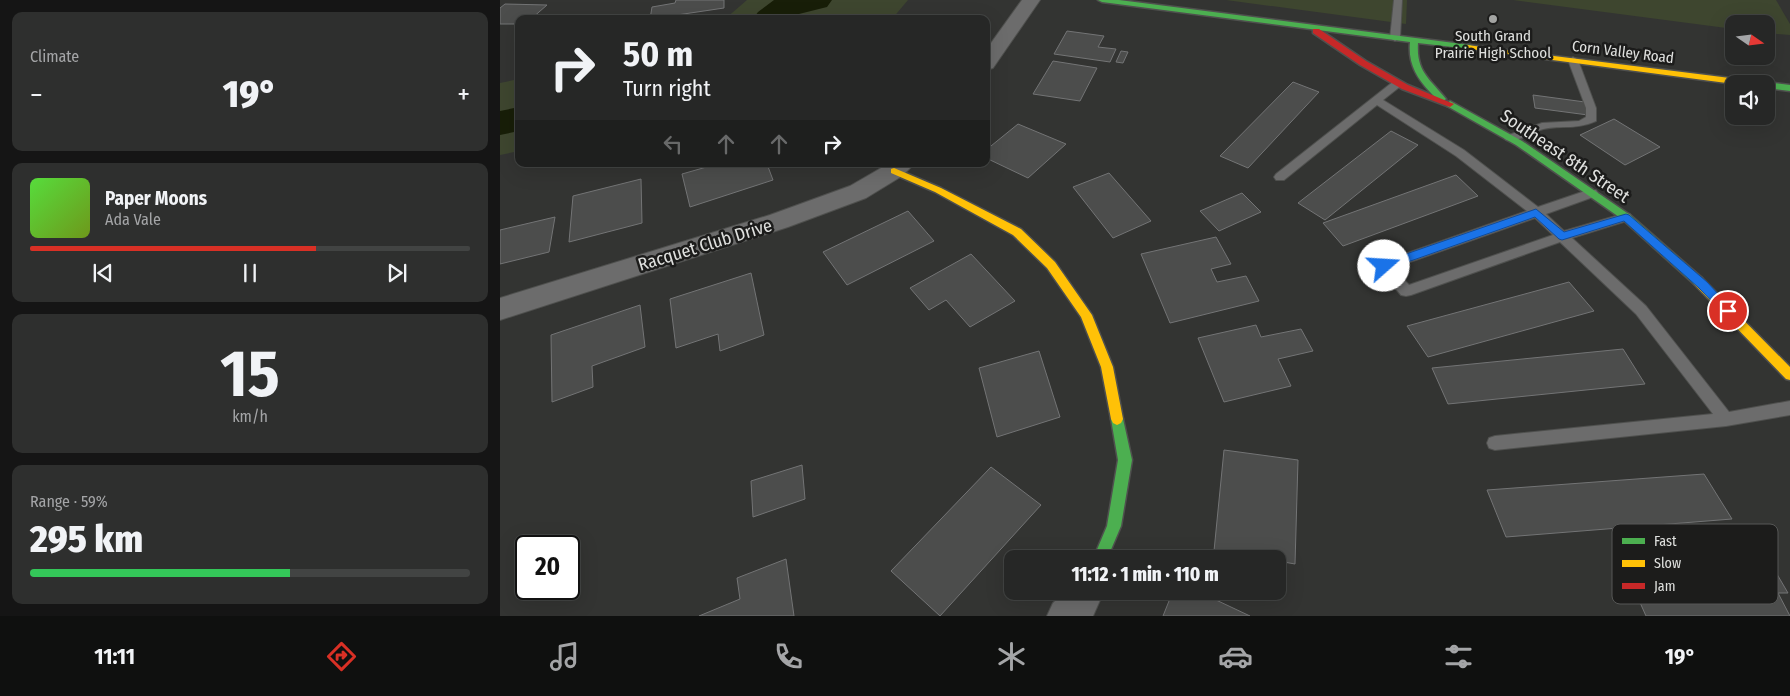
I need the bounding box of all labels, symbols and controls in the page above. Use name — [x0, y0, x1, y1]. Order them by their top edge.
marker: South Grand Prairie High School — [1487, 13, 1499, 25]
north arrow — [1725, 15, 1775, 65]
map controls — [1725, 15, 1775, 125]
place label: South Grand Prairie High School — [1435, 27, 1551, 62]
text: 50 m — [623, 33, 693, 75]
icon: right — [540, 35, 605, 100]
street label: Corn Valley Road — [1571, 37, 1675, 67]
text: Climate — [30, 47, 79, 66]
text: 19° — [223, 71, 277, 117]
text: Turn right — [623, 75, 711, 102]
button: sound — [1725, 75, 1775, 125]
text: − — [30, 78, 43, 111]
text: + — [457, 78, 470, 111]
street label: Southeast 8th Street — [1496, 105, 1634, 207]
icon: left — [659, 130, 687, 158]
icon: ahead — [712, 130, 740, 158]
icon: ahead — [765, 130, 793, 158]
icon: right — [818, 130, 846, 158]
text: Paper Moons — [105, 187, 207, 210]
text: Ada Vale — [105, 210, 161, 229]
street label: Racquet Club Drive — [635, 214, 775, 276]
position arrow — [1357, 239, 1409, 291]
icon: previous — [89, 259, 117, 287]
icon: pause — [236, 259, 264, 287]
icon: next — [383, 259, 411, 287]
pin — [1707, 290, 1749, 332]
icon: arrive — [1714, 297, 1742, 325]
text: 15 — [220, 335, 280, 413]
text: km/h — [232, 407, 268, 426]
text: Range · 59% — [30, 492, 108, 511]
text: 295 km — [30, 516, 143, 562]
legend — [1612, 524, 1778, 604]
text: Fast — [1654, 533, 1677, 550]
speed limit sign: 20 — [515, 535, 580, 600]
text: Slow — [1654, 555, 1681, 572]
text: 11:12 · 1 min · 110 m — [1071, 563, 1219, 586]
text: Jam — [1654, 578, 1675, 595]
icon: directions — [324, 639, 359, 674]
icon: music — [547, 639, 582, 674]
icon: phone — [771, 639, 806, 674]
icon: climate — [994, 639, 1029, 674]
icon: car — [1218, 639, 1253, 674]
icon: filters — [1441, 639, 1476, 674]
text: 11:11 — [94, 643, 135, 670]
text: 19° — [1665, 643, 1696, 670]

